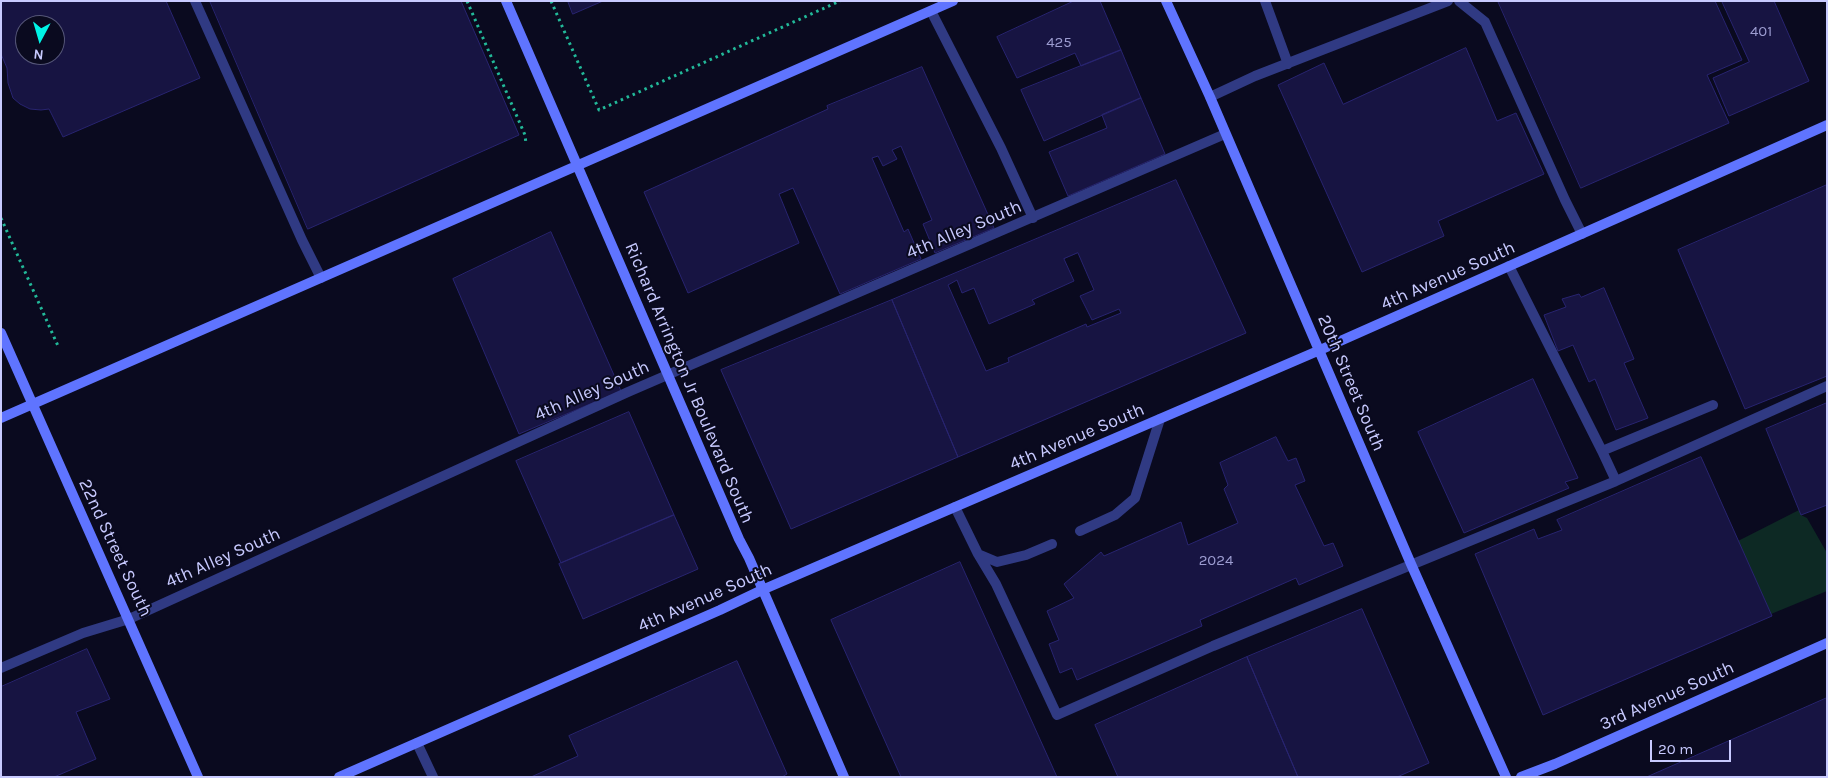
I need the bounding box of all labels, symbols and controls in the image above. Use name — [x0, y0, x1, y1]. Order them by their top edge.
north arrow — [15, 15, 65, 65]
house number: 401 — [1750, 23, 1772, 41]
house number: 425 — [1046, 34, 1072, 52]
text: N — [33, 45, 44, 63]
street label: 4th Alley South — [903, 196, 1025, 264]
street label: 4th Avenue South — [1378, 237, 1518, 315]
street label: Richard Arrington Jr Boulevard South — [620, 239, 758, 527]
street label: 20th Street South — [1313, 312, 1389, 454]
street label: 4th Alley South — [531, 356, 653, 426]
street label: 4th Avenue South — [1006, 399, 1148, 475]
street label: 22nd Street South — [74, 476, 156, 620]
street label: 4th Alley South — [162, 523, 284, 593]
house number: 2024 — [1199, 552, 1233, 570]
street label: 4th Avenue South — [635, 559, 775, 637]
street label: 3rd Avenue South — [1596, 657, 1738, 735]
scale bar — [1653, 730, 1734, 762]
text: 20 m — [1658, 740, 1693, 758]

